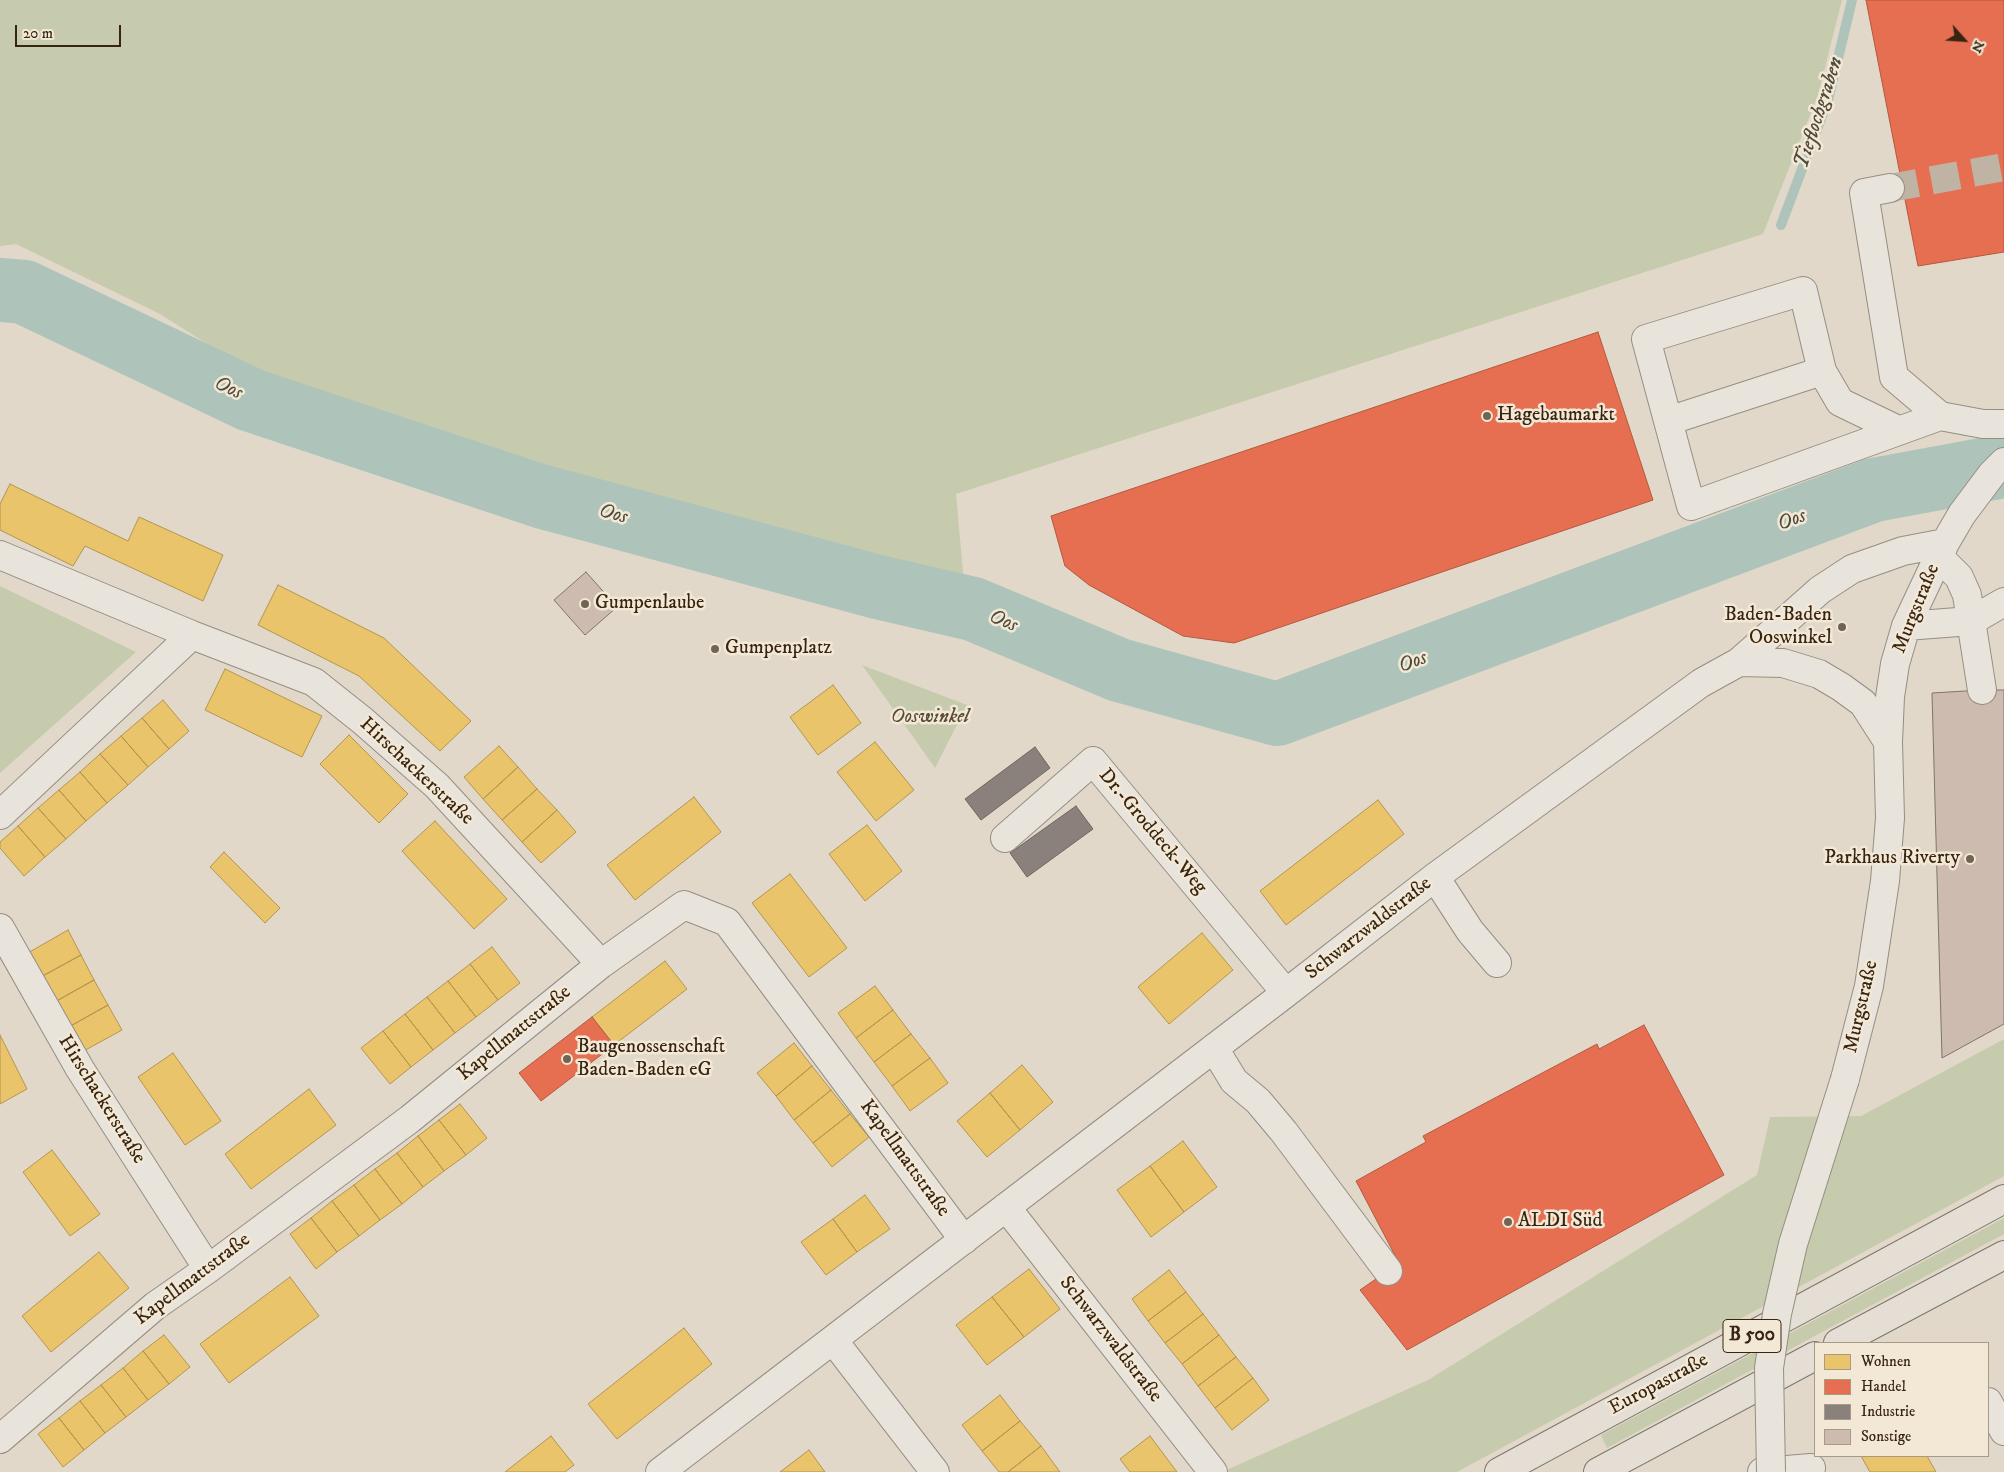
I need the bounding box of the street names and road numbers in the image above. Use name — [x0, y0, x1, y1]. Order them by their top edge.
street label: Murgstraße — [1888, 561, 1946, 657]
street label: Hirschackerstraße — [354, 713, 478, 831]
street label: Dr.-Groddeck-Weg — [1093, 764, 1211, 900]
street label: Schwarzwaldstraße — [1301, 872, 1437, 986]
street label: Murgstraße — [1840, 958, 1884, 1056]
street label: Kapellmattstraße — [454, 981, 576, 1087]
street label: Hirschackerstraße — [52, 1031, 150, 1169]
street label: Kapellmattstraße — [854, 1096, 954, 1222]
street label: Kapellmattstraße — [130, 1229, 256, 1331]
street label: Schwarzwaldstraße — [1053, 1272, 1167, 1408]
road number: B 500 — [1723, 1320, 1781, 1352]
street label: Europastraße — [1605, 1349, 1713, 1421]

